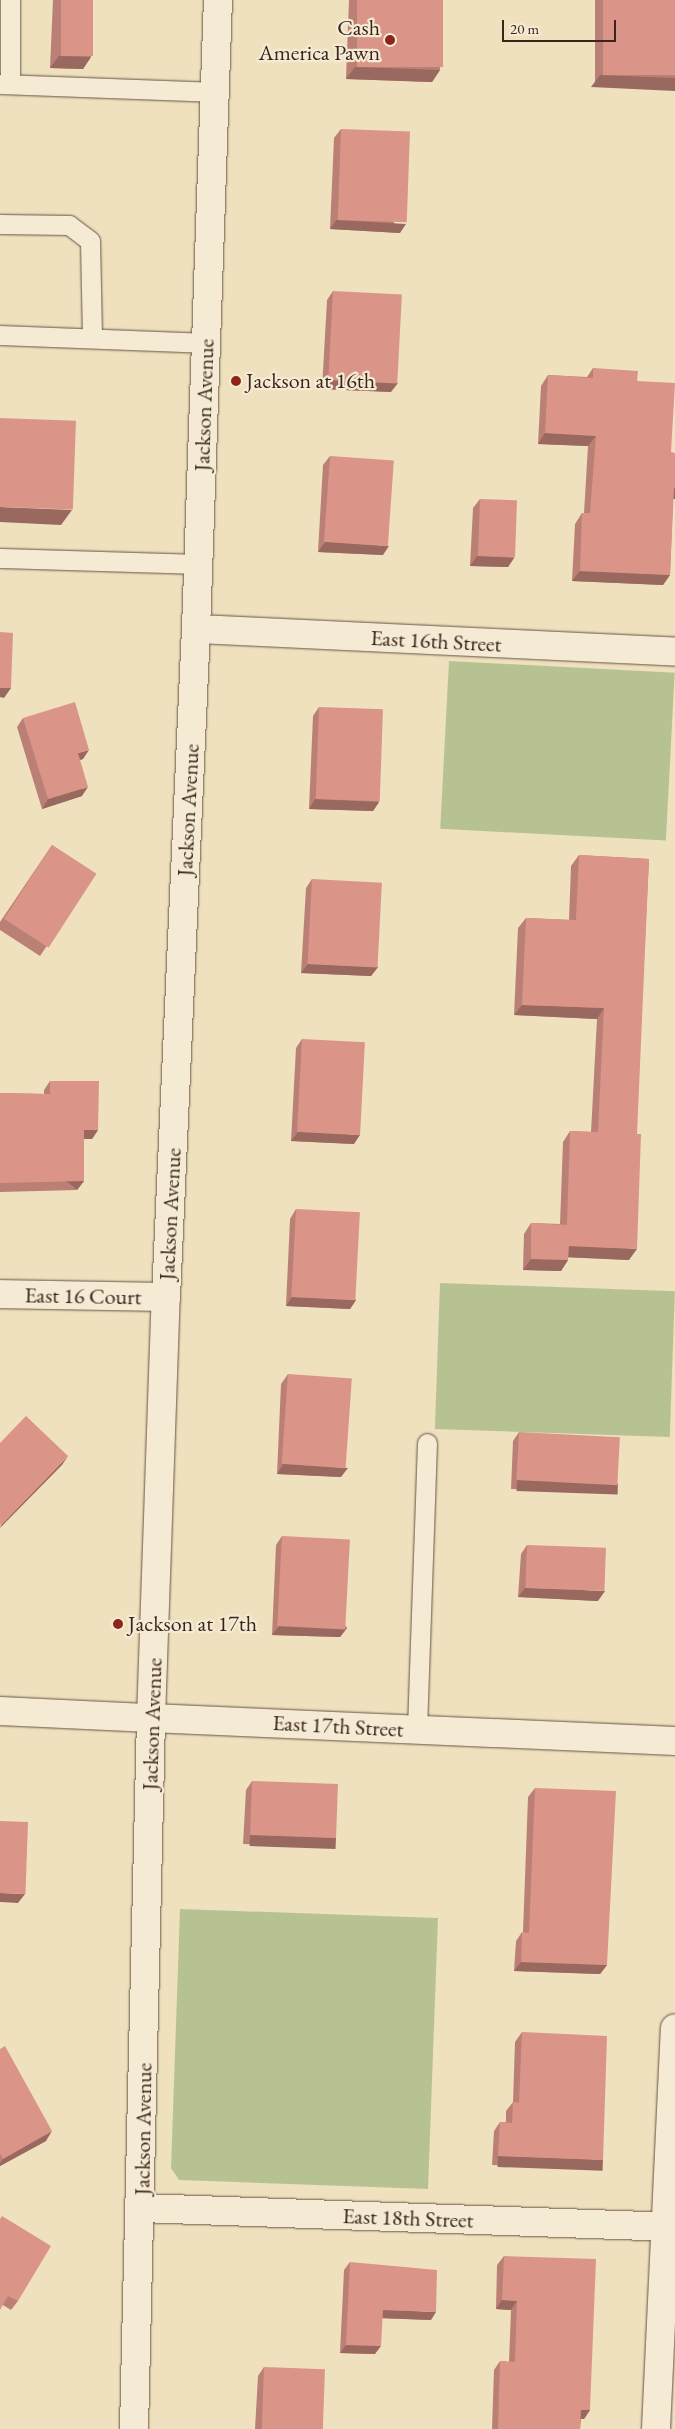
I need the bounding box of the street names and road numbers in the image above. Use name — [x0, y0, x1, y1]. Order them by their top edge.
street label: Jackson Avenue — [188, 338, 220, 472]
street label: East 16th Street — [370, 624, 502, 658]
street label: Jackson Avenue — [171, 743, 205, 877]
street label: Jackson Avenue — [153, 1147, 187, 1281]
street label: East 16 Court — [24, 1282, 142, 1310]
street label: Jackson Avenue — [136, 1657, 168, 1791]
street label: East 17th Street — [272, 1709, 404, 1743]
street label: Jackson Avenue — [129, 2062, 157, 2196]
street label: East 18th Street — [342, 2203, 474, 2233]

